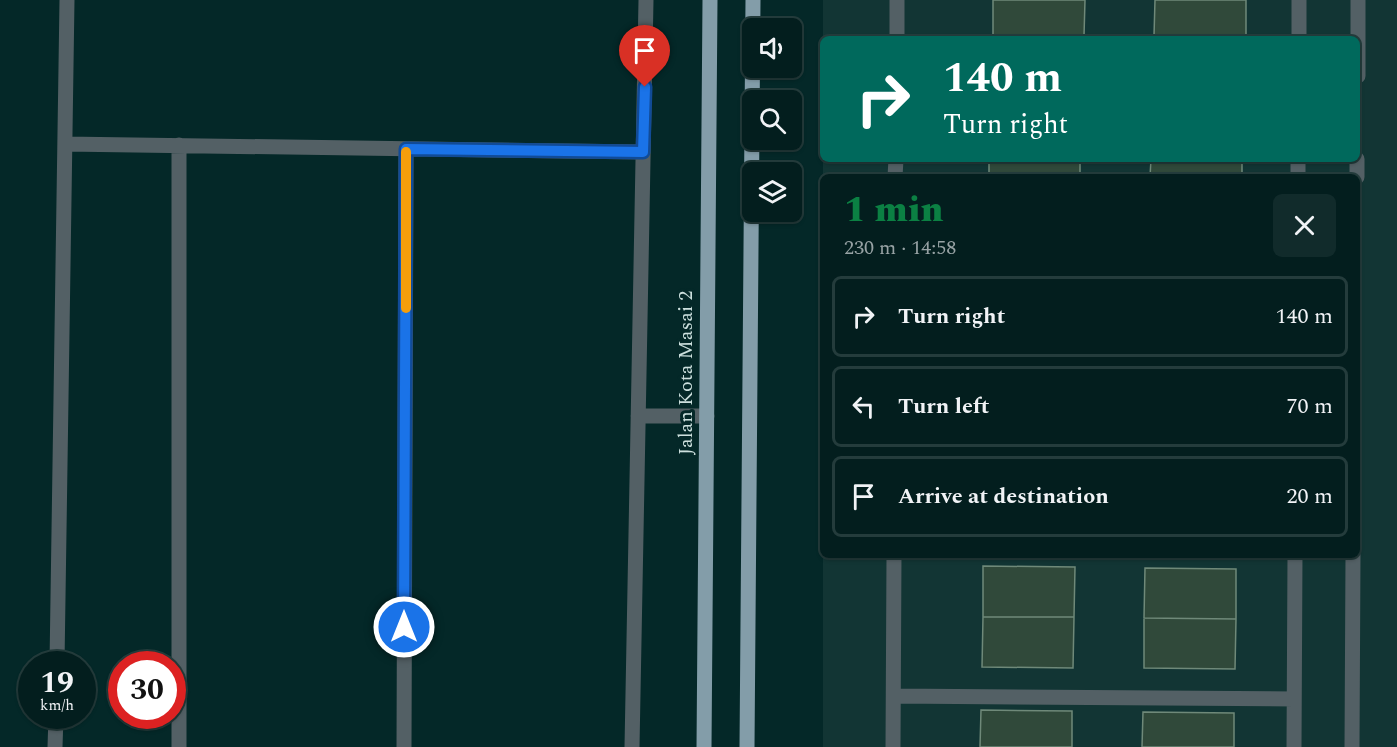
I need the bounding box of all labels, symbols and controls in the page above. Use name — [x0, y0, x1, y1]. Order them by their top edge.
map controls — [742, 18, 802, 222]
button: sound — [742, 18, 802, 78]
pin — [619, 25, 670, 87]
icon: arrive — [628, 34, 661, 67]
text: 140 m — [943, 47, 1062, 110]
icon: right — [844, 60, 922, 138]
button: search — [742, 90, 802, 150]
text: Turn right — [943, 104, 1068, 146]
button: layers — [742, 162, 802, 222]
text: 1 min — [844, 183, 944, 238]
button: close — [1273, 194, 1336, 257]
text: 230 m · 14:58 — [844, 233, 956, 263]
street label: Jalan Kota Masai 2 — [671, 291, 701, 455]
icon: right — [847, 300, 880, 333]
text: Turn right — [898, 300, 1005, 333]
text: 140 m — [1276, 300, 1333, 333]
icon: left — [847, 390, 880, 423]
text: Turn left — [898, 390, 990, 423]
text: 70 m — [1287, 390, 1333, 423]
icon: arrive — [847, 480, 880, 513]
text: Arrive at destination — [898, 480, 1109, 513]
text: 20 m — [1287, 480, 1333, 513]
position arrow — [372, 595, 436, 659]
speed limit sign: 30 — [108, 651, 186, 729]
text: 19 — [40, 660, 74, 706]
text: km/h — [40, 694, 74, 717]

